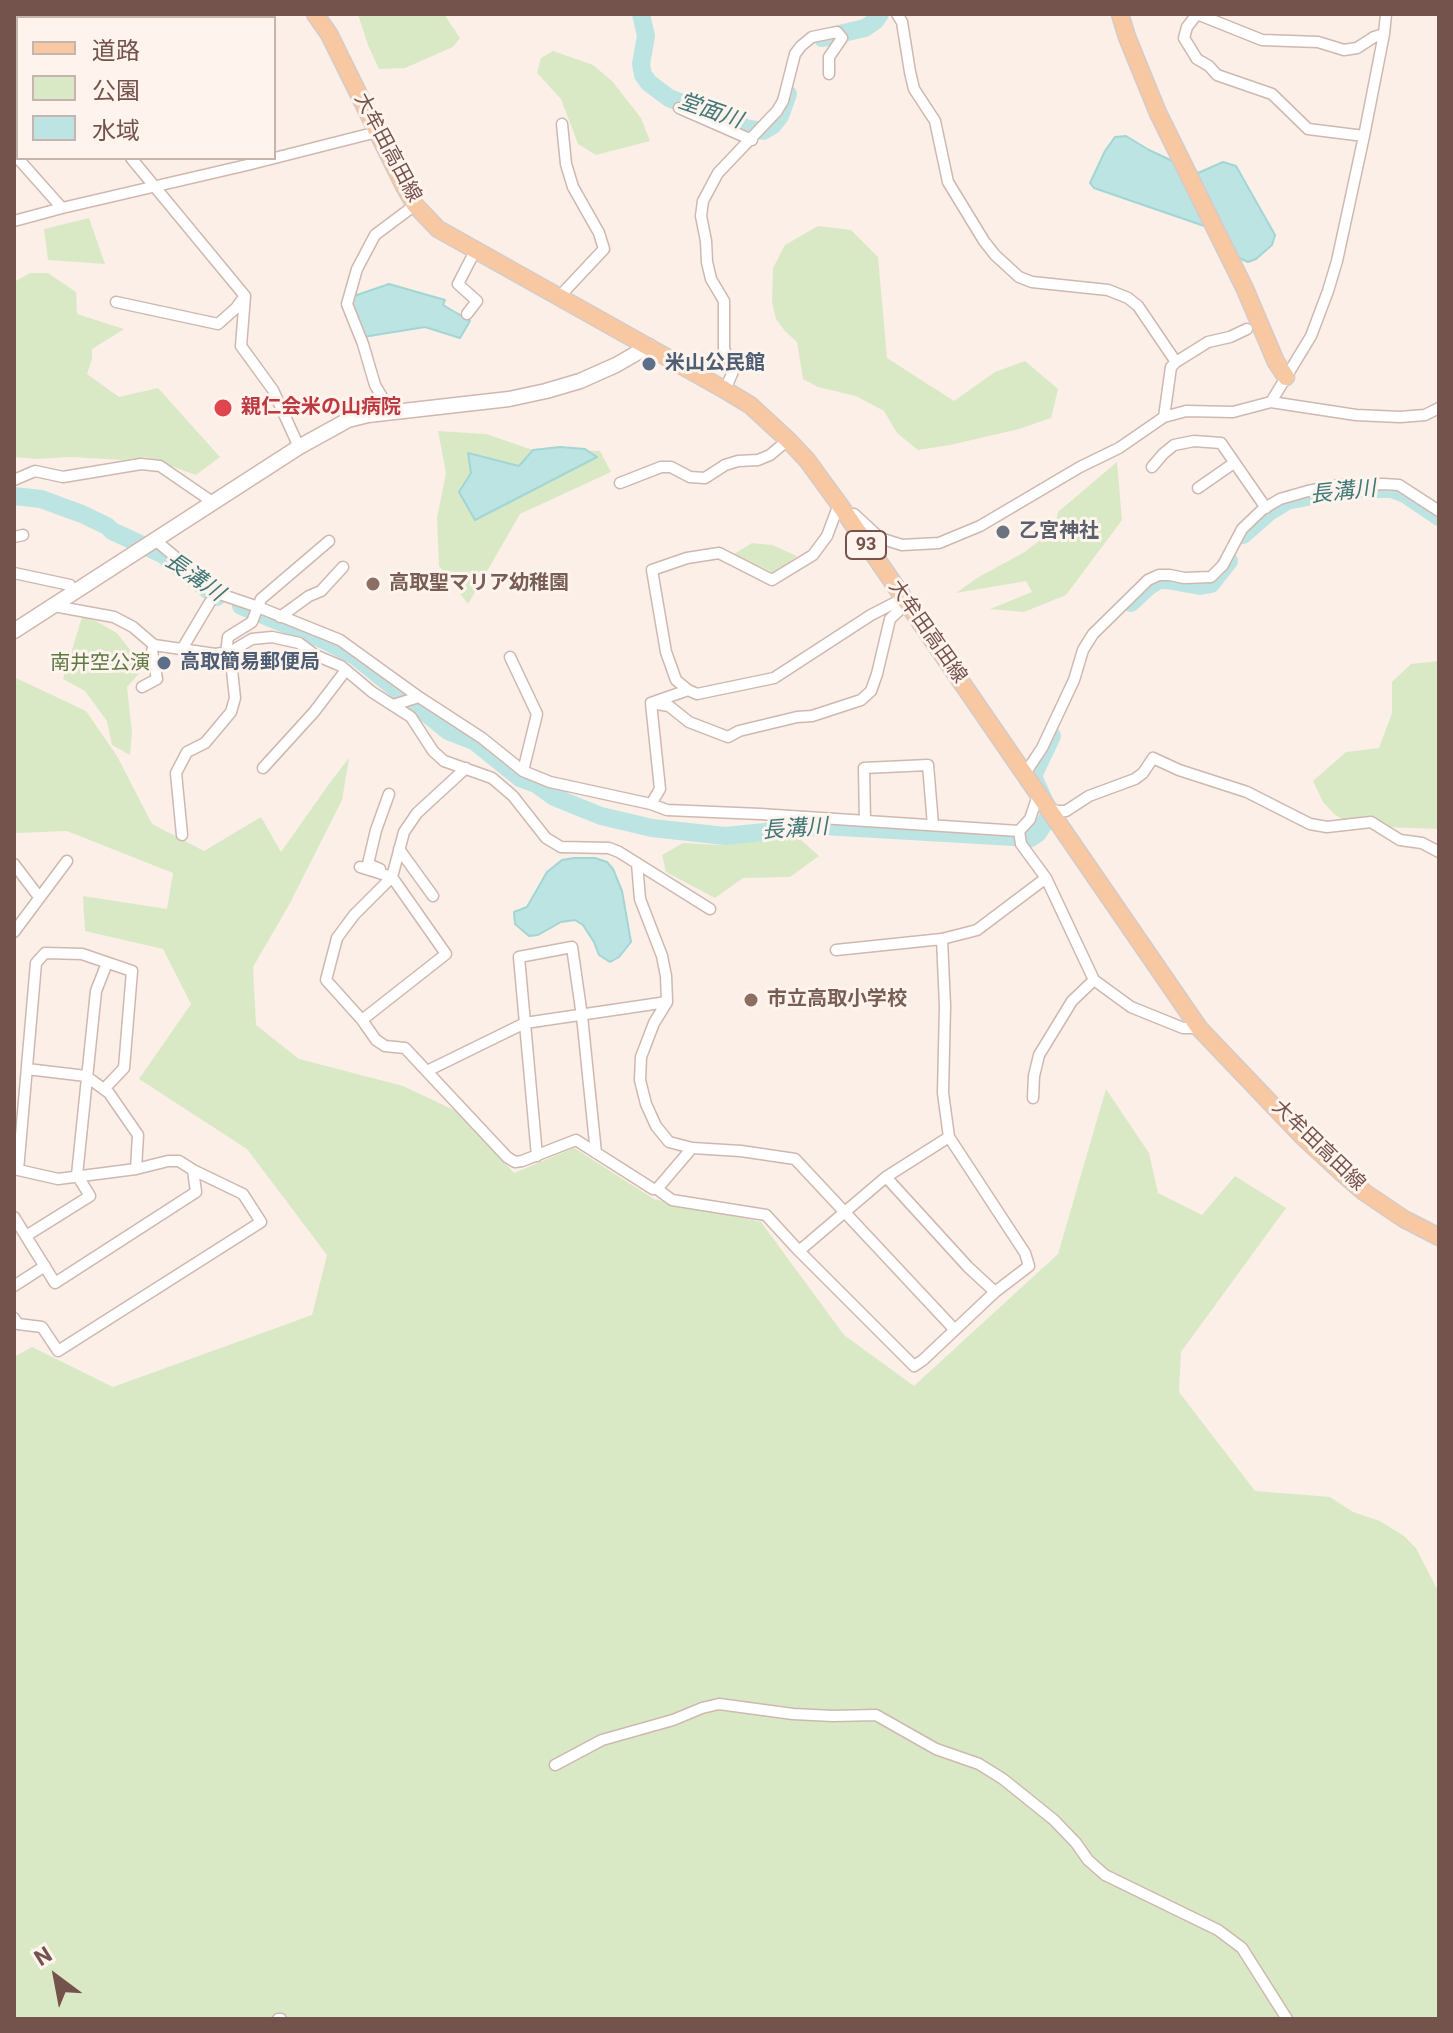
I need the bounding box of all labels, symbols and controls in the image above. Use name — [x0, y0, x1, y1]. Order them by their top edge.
legend — [16, 16, 276, 160]
text: 道路 — [92, 37, 140, 65]
text: 公園 — [92, 77, 140, 105]
street label: 大牟田高田線 — [348, 89, 426, 207]
water label: 堂面川 — [675, 89, 745, 135]
text: 水域 — [92, 117, 140, 145]
place label: 米山公民館 — [665, 352, 765, 376]
marker: 米山公民館 — [640, 355, 658, 373]
place label: 親仁会米の山病院 — [241, 396, 401, 420]
marker: 親仁会米の山病院 — [212, 397, 234, 419]
water label: 長溝川 — [1309, 476, 1377, 510]
place label: 乙宮神社 — [1019, 520, 1099, 544]
marker: 乙宮神社 — [994, 523, 1012, 541]
road number: 93 — [846, 531, 886, 559]
water label: 長溝川 — [159, 548, 229, 608]
place label: 高取聖マリア幼稚園 — [389, 572, 569, 596]
marker: 高取聖マリア幼稚園 — [364, 575, 382, 593]
street label: 大牟田高田線 — [883, 576, 971, 688]
place label: 高取簡易郵便局 — [180, 651, 320, 675]
park label: 南井空公演 — [50, 652, 150, 676]
marker: 高取簡易郵便局 — [155, 654, 173, 672]
water label: 長溝川 — [761, 815, 829, 845]
place label: 市立高取小学校 — [767, 988, 907, 1012]
marker: 市立高取小学校 — [742, 991, 760, 1009]
street label: 大牟田高田線 — [1267, 1096, 1369, 1196]
north arrow — [16, 1937, 96, 2017]
text: N — [30, 1942, 56, 1971]

